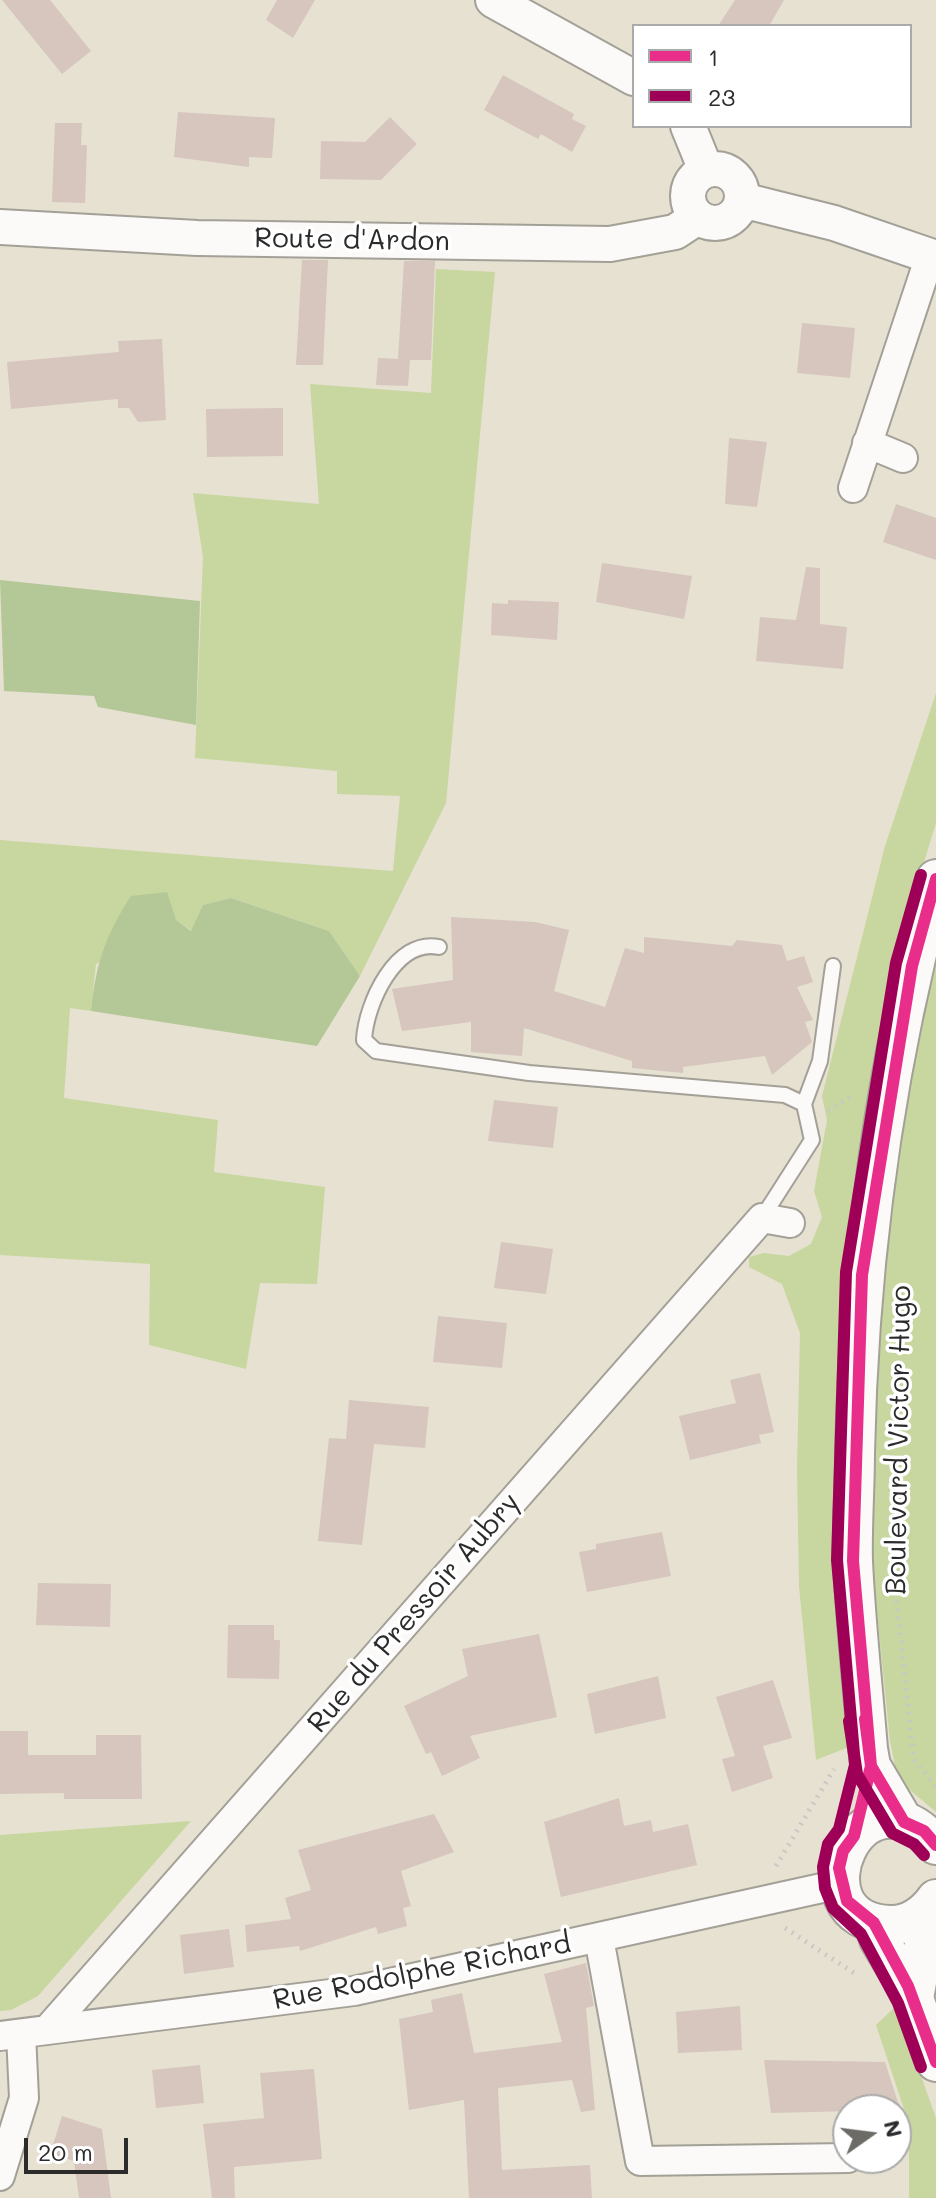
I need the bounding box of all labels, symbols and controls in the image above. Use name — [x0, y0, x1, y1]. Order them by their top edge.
legend — [632, 24, 912, 128]
text: 1 — [708, 41, 719, 72]
text: 23 — [708, 81, 735, 112]
street label: Route d'Ardon — [254, 221, 450, 259]
street label: Boulevard Victor Hugo — [879, 1285, 919, 1595]
street label: Rue du Pressoir Aubry — [301, 1486, 527, 1740]
street label: Rue Rodolphe Richard — [270, 1927, 574, 2017]
north arrow — [832, 2094, 912, 2174]
text: N — [878, 2117, 910, 2140]
scale bar — [28, 2122, 132, 2172]
text: 20 m — [38, 2136, 93, 2167]

